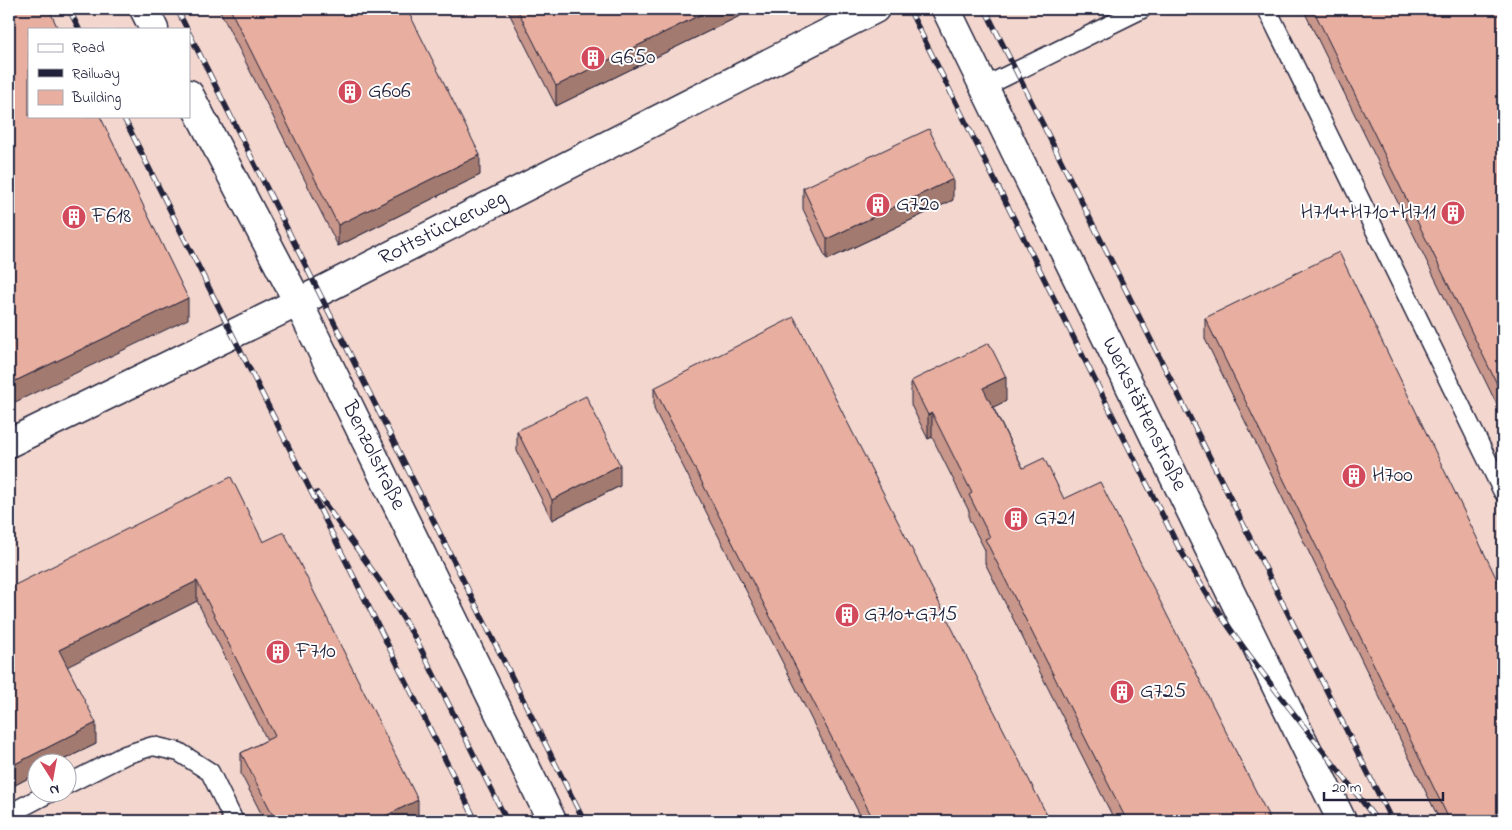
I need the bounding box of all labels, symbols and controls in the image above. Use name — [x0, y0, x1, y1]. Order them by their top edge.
legend — [28, 28, 190, 118]
text: Road — [72, 37, 105, 59]
place label: G650 — [610, 42, 656, 74]
building icon: G650 — [580, 45, 606, 71]
text: Railway — [72, 63, 120, 86]
place label: G606 — [368, 76, 411, 108]
building icon: G606 — [337, 79, 363, 105]
text: Building — [71, 87, 121, 110]
street label: Rottstückerweg — [373, 183, 513, 275]
place label: G720 — [896, 189, 939, 221]
building icon: G720 — [865, 192, 891, 218]
place label: H714+H710+H711 — [1300, 197, 1436, 229]
building icon: H714+H710+H711 — [1440, 200, 1466, 226]
place label: F618 — [91, 201, 131, 233]
building icon: F618 — [61, 204, 87, 230]
street label: Werkstättenstraße — [1093, 332, 1195, 497]
street label: Benzolstraße — [333, 395, 414, 516]
place label: H700 — [1372, 460, 1413, 492]
building icon: H700 — [1341, 463, 1367, 489]
place label: G721 — [1034, 503, 1075, 535]
building icon: G721 — [1003, 506, 1029, 532]
place label: G710+G715 — [864, 599, 958, 631]
building icon: G710+G715 — [834, 602, 860, 628]
place label: F710 — [295, 636, 336, 668]
building icon: F710 — [265, 639, 291, 665]
place label: G725 — [1140, 676, 1186, 708]
building icon: G725 — [1109, 679, 1135, 705]
north arrow — [28, 752, 78, 802]
scale bar — [1324, 770, 1443, 802]
text: 20 m — [1332, 777, 1362, 799]
text: N — [48, 778, 61, 800]

